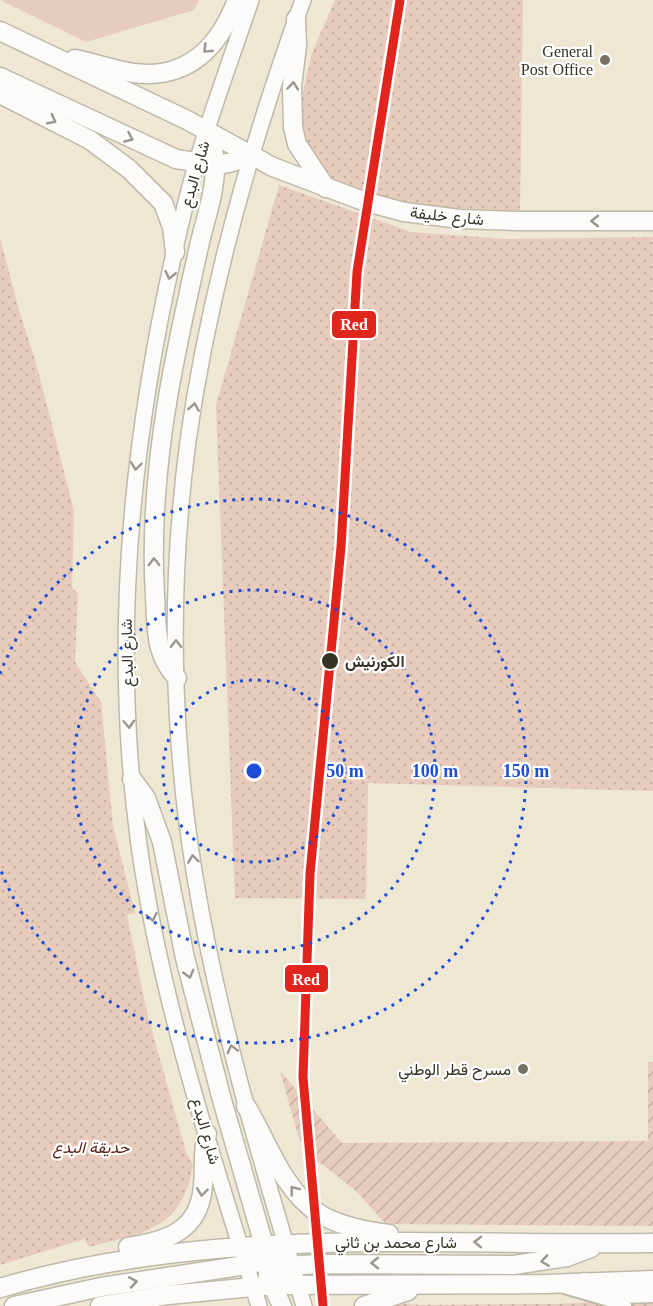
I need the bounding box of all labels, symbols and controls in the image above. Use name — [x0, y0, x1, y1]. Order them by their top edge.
one-way arrow — [203, 42, 214, 53]
place label: General Post Office — [521, 43, 594, 78]
marker: General Post Office — [598, 53, 612, 67]
one-way arrow — [286, 81, 299, 90]
one-way arrow — [46, 113, 57, 124]
one-way arrow — [122, 131, 133, 143]
street label: شارع البدع — [177, 139, 215, 210]
street label: شارع خليفة — [409, 204, 485, 231]
one-way arrow — [590, 215, 599, 227]
one-way arrow — [164, 269, 177, 279]
line badge: Red — [331, 310, 377, 339]
text: Red — [340, 316, 368, 333]
one-way arrow — [187, 403, 200, 413]
one-way arrow — [130, 462, 143, 471]
one-way arrow — [147, 557, 160, 566]
street label: شارع البدع — [118, 619, 139, 687]
one-way arrow — [170, 639, 182, 648]
marker: الكورنيش — [320, 651, 340, 671]
place label: الكورنيش — [345, 653, 405, 672]
one-way arrow — [122, 719, 135, 728]
centre of rings — [244, 761, 264, 781]
text: 50 m — [326, 761, 364, 781]
text: 100 m — [412, 761, 458, 781]
text: 150 m — [503, 761, 549, 781]
one-way arrow — [187, 854, 199, 863]
one-way arrow — [145, 912, 158, 922]
line badge: Red — [284, 964, 329, 993]
one-way arrow — [181, 969, 194, 979]
text: Red — [292, 971, 320, 988]
one-way arrow — [227, 1045, 240, 1055]
place label: مسرح قطر الوطني — [398, 1061, 511, 1083]
marker: مسرح قطر الوطني — [516, 1062, 530, 1076]
street label: شارع البدع — [186, 1096, 224, 1167]
park label: حديقة البدع — [53, 1139, 131, 1159]
one-way arrow — [291, 1185, 302, 1196]
one-way arrow — [196, 1187, 209, 1197]
street label: شارع محمد بن ثاني — [335, 1234, 457, 1256]
one-way arrow — [474, 1236, 483, 1249]
one-way arrow — [540, 1254, 549, 1266]
one-way arrow — [370, 1257, 379, 1269]
one-way arrow — [128, 1276, 138, 1288]

